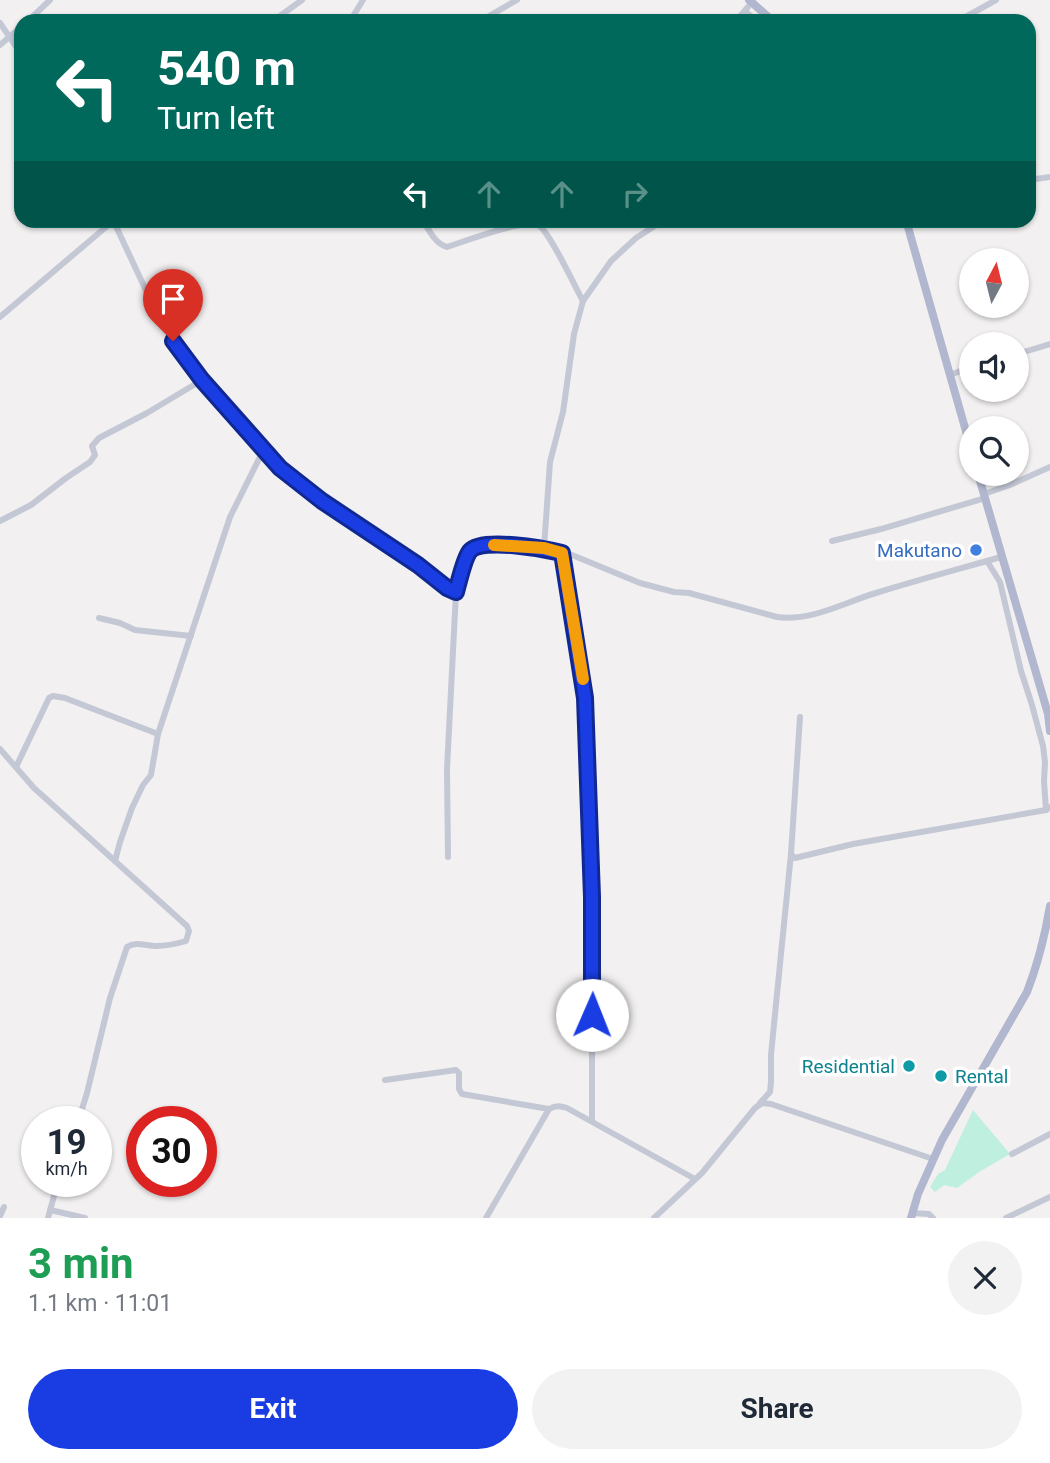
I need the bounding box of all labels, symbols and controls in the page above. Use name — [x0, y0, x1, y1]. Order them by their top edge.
text: 540 m — [157, 40, 296, 97]
icon: left — [42, 42, 133, 133]
text: Turn left — [157, 99, 275, 137]
icon: left — [397, 175, 435, 213]
icon: ahead — [470, 175, 508, 213]
icon: ahead — [543, 175, 581, 213]
icon: right — [616, 175, 654, 213]
north arrow — [959, 248, 1029, 318]
map controls — [959, 248, 1029, 486]
pin — [143, 269, 203, 341]
icon: arrive — [154, 280, 192, 318]
button: sound — [959, 332, 1029, 402]
button: search — [959, 416, 1029, 486]
place label: Makutano — [877, 539, 962, 562]
marker: Makutano — [968, 542, 984, 558]
position arrow — [555, 978, 629, 1052]
place label: Residential — [802, 1055, 895, 1078]
marker: Residential — [901, 1058, 917, 1074]
place label: Rental — [955, 1065, 1008, 1088]
marker: Rental — [933, 1068, 949, 1084]
speed limit sign: 30 — [126, 1106, 217, 1197]
text: 19 — [46, 1122, 87, 1163]
text: km/h — [45, 1158, 88, 1179]
text: 3 min — [28, 1239, 134, 1288]
button: close — [948, 1241, 1022, 1315]
text: 1.1 km · 11:01 — [28, 1290, 172, 1317]
button: Exit — [28, 1369, 518, 1449]
button: Share — [532, 1369, 1022, 1449]

